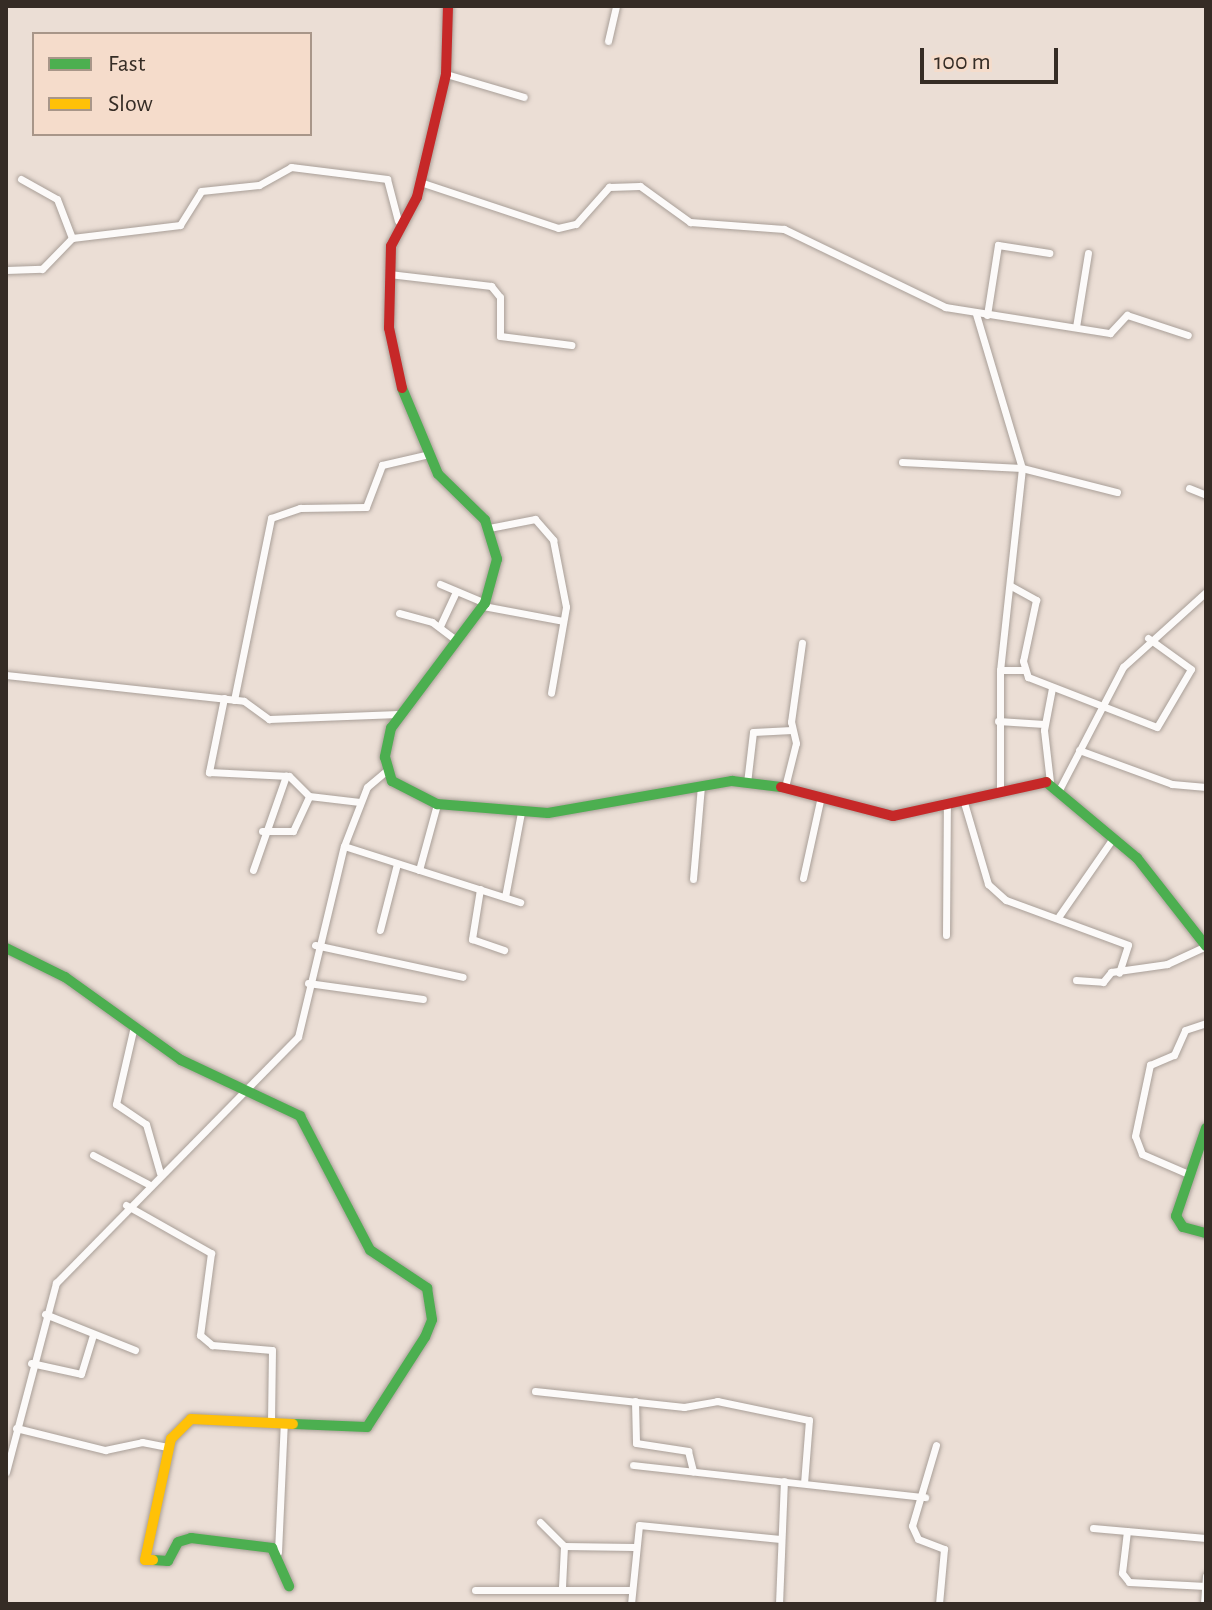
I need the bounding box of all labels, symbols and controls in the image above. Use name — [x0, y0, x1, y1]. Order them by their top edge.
legend — [32, 32, 312, 136]
scale bar — [924, 32, 1062, 82]
text: 100 m — [934, 50, 991, 74]
text: Fast — [108, 52, 145, 76]
text: Slow — [108, 92, 153, 116]

